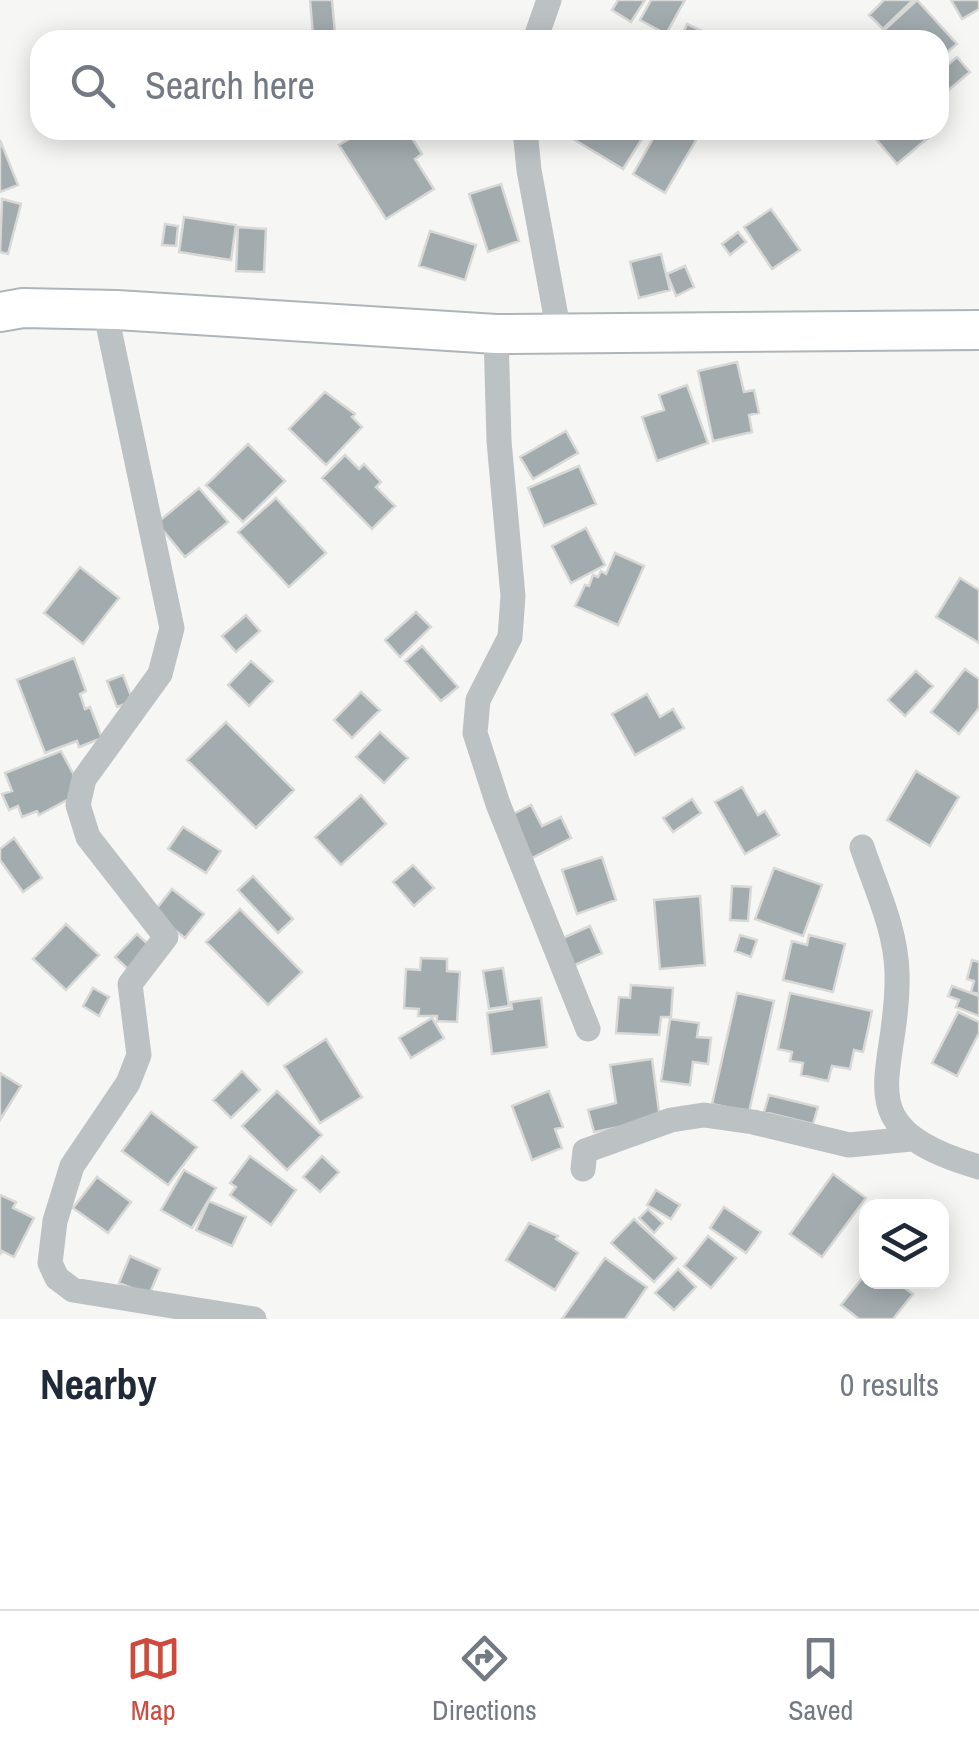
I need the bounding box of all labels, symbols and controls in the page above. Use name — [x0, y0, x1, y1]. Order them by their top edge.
search box — [30, 30, 949, 140]
icon: search — [65, 58, 120, 113]
text: Search here — [145, 60, 315, 111]
map controls — [859, 1199, 949, 1289]
button: layers — [859, 1199, 949, 1289]
text: Nearby — [40, 1356, 157, 1412]
text: 0 results — [840, 1363, 939, 1406]
tab: Map — [126, 1631, 181, 1729]
tab: Directions — [432, 1631, 537, 1729]
tab: Saved — [788, 1631, 853, 1729]

